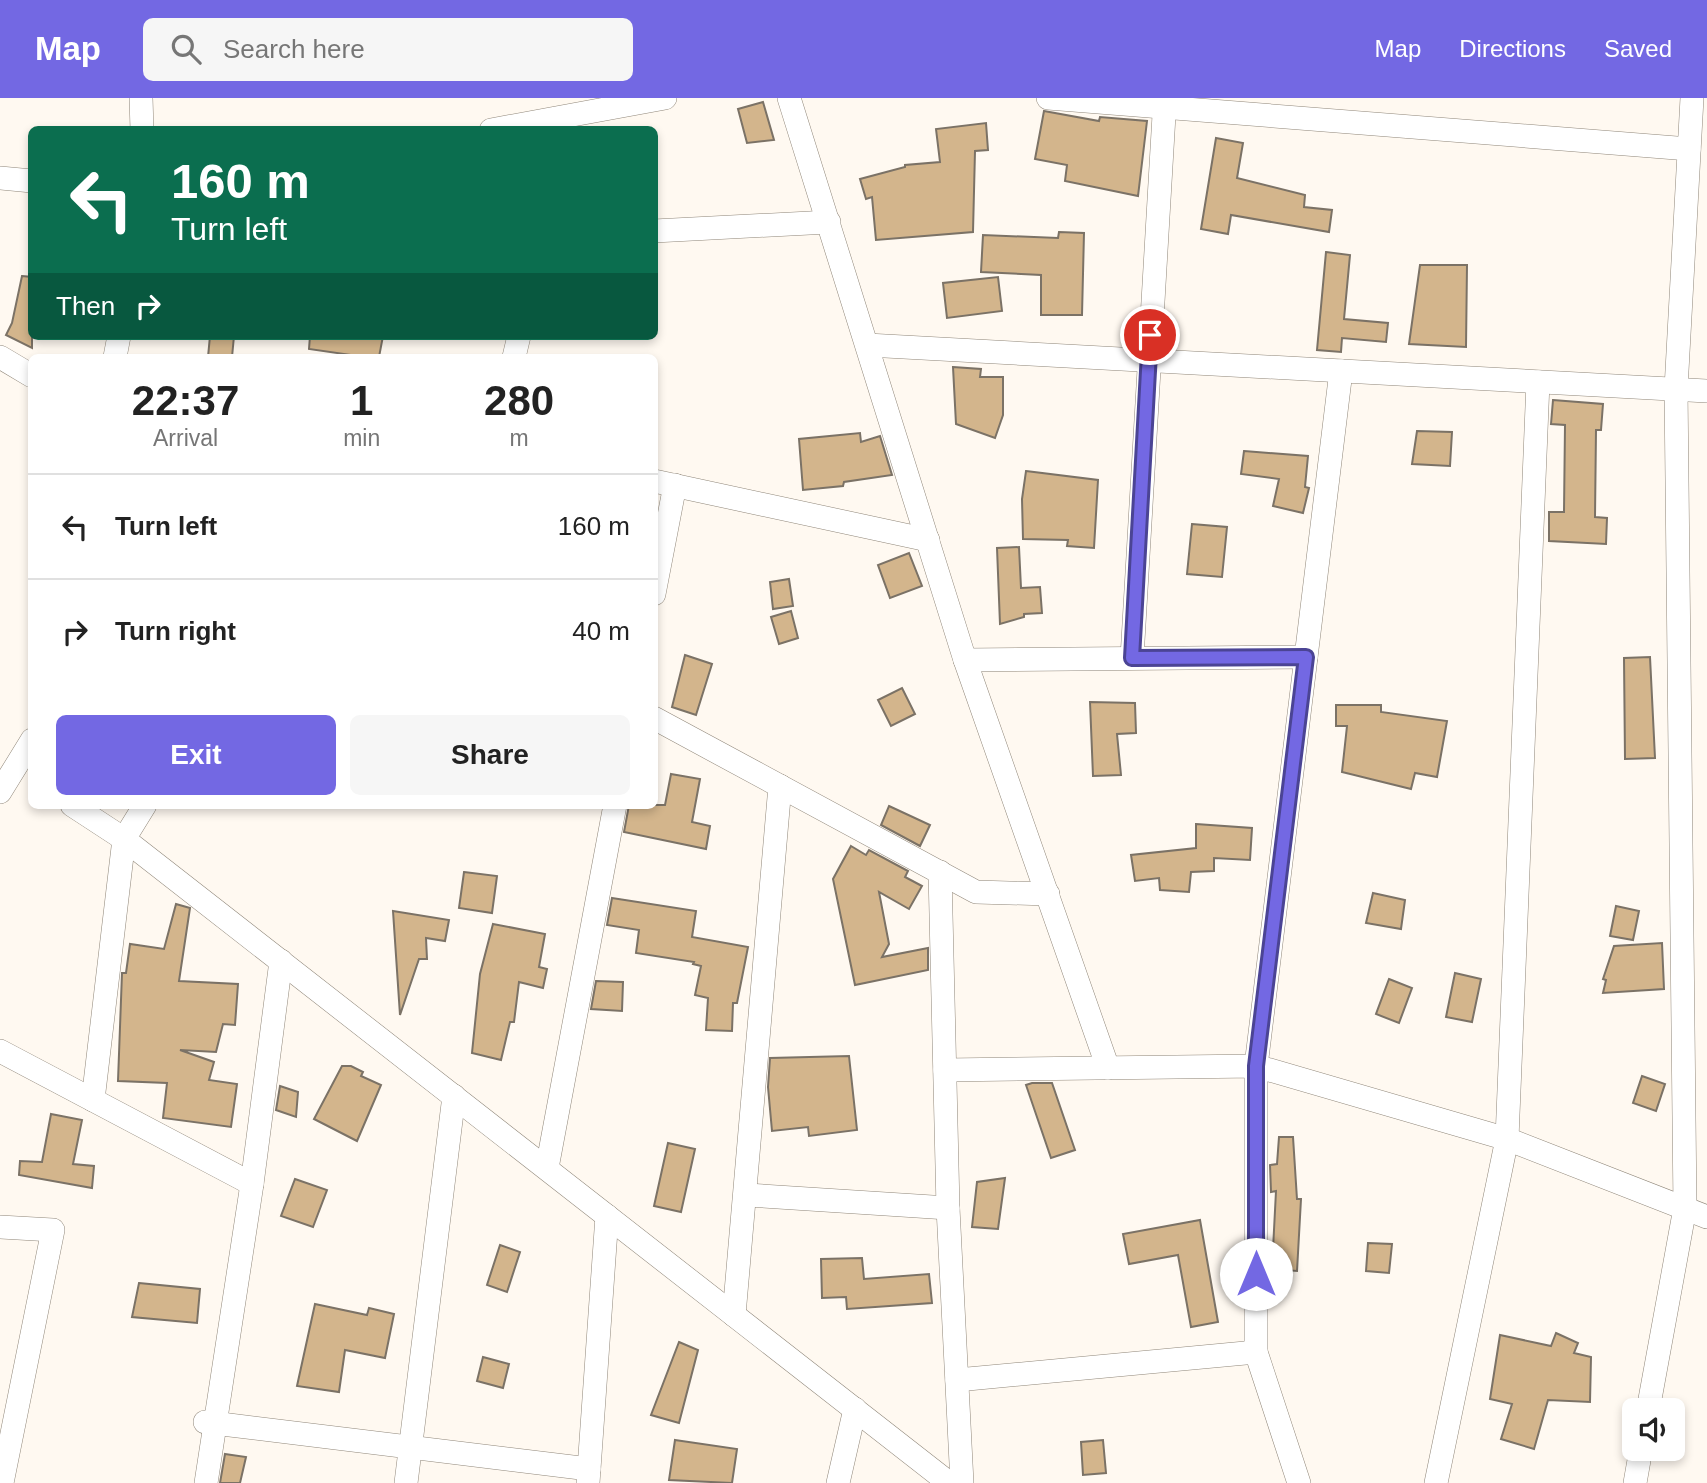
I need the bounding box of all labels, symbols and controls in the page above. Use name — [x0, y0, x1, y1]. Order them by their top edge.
search box — [143, 18, 633, 81]
text: Map — [35, 30, 101, 67]
icon: search — [167, 30, 205, 68]
text: Search here — [223, 34, 365, 64]
text: Map — [1375, 35, 1421, 62]
text: Directions — [1459, 35, 1566, 62]
text: Saved — [1604, 35, 1672, 62]
icon: left — [56, 154, 147, 245]
text: 160 m — [171, 154, 310, 208]
text: Turn left — [171, 211, 287, 247]
icon: right — [129, 287, 167, 325]
text: Then — [56, 291, 115, 321]
pin — [1120, 305, 1180, 365]
icon: arrive — [1131, 316, 1169, 354]
text: 22:37 — [132, 377, 239, 424]
text: 1 — [350, 377, 373, 424]
text: 280 — [484, 377, 554, 424]
text: Arrival — [153, 425, 218, 451]
text: min — [343, 425, 380, 451]
text: m — [510, 425, 529, 451]
icon: left — [56, 508, 94, 546]
text: Turn left — [115, 511, 217, 541]
text: 160 m — [558, 511, 630, 541]
icon: right — [56, 613, 94, 651]
text: Turn right — [115, 616, 236, 646]
text: 40 m — [572, 616, 630, 646]
button: Exit — [56, 715, 336, 795]
button: Share — [350, 715, 630, 795]
position arrow — [1219, 1237, 1293, 1311]
map controls — [1622, 1398, 1685, 1461]
button: sound — [1622, 1398, 1685, 1461]

